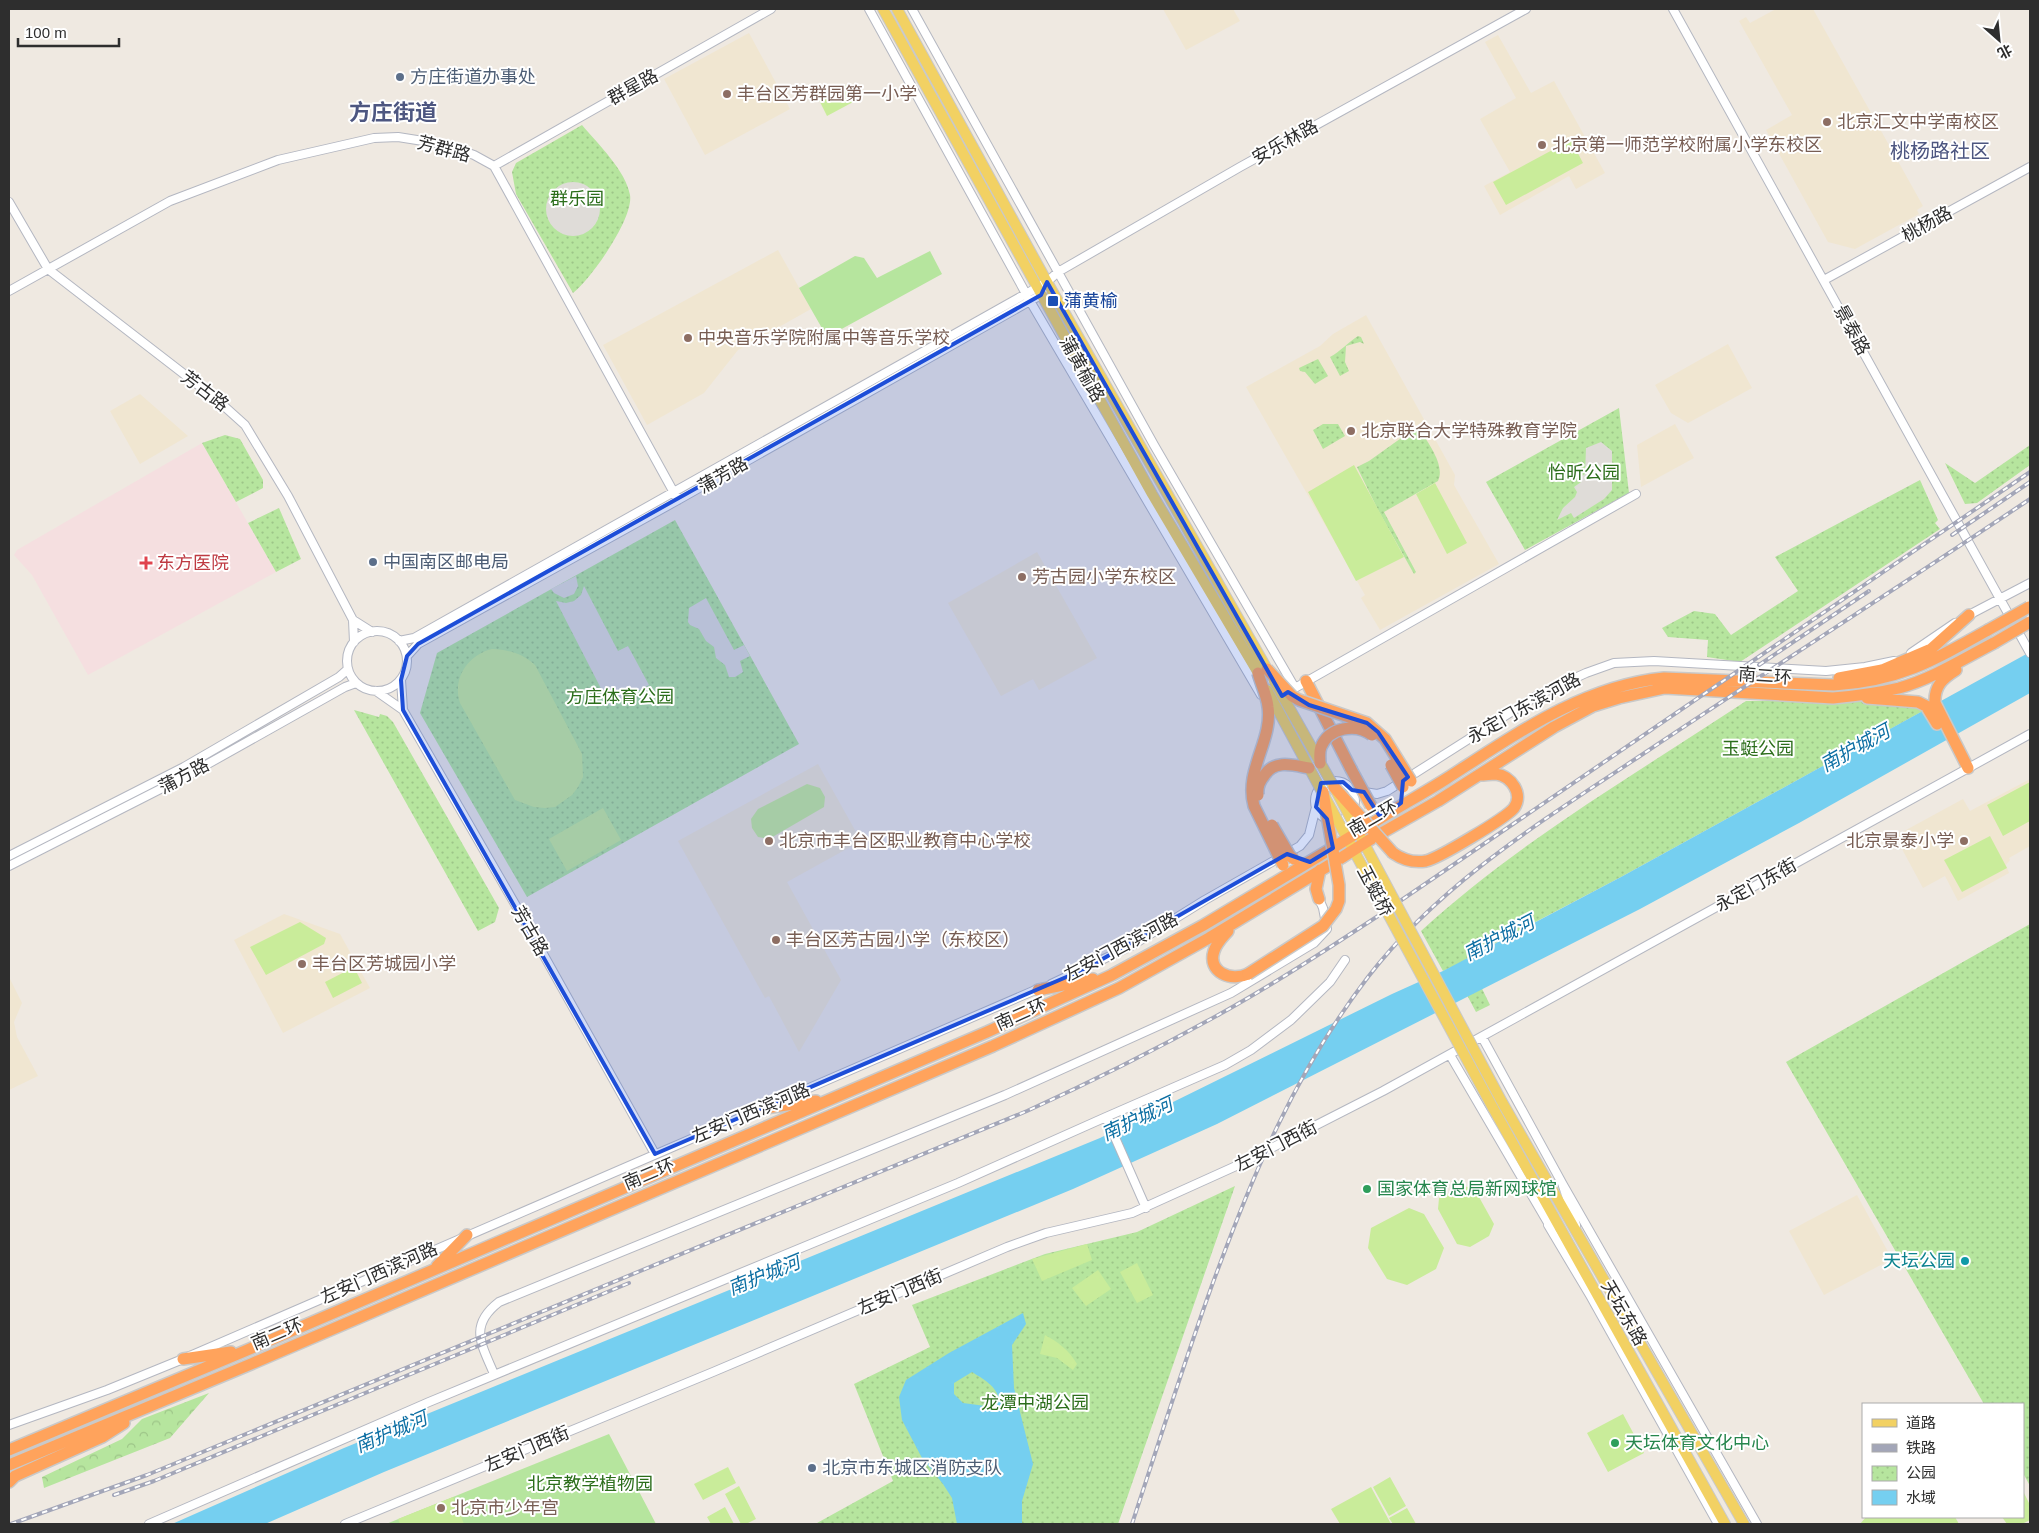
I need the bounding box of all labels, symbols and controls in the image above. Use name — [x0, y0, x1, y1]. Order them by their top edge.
scale bar — [18, 15, 119, 47]
north arrow — [1974, 15, 2024, 65]
text: 100 m — [25, 24, 67, 41]
text: 北 — [1995, 41, 2015, 62]
street label: 群星路 — [605, 65, 661, 109]
place label: 方庄街道办事处 — [410, 67, 536, 87]
marker: 方庄街道办事处 — [394, 71, 406, 83]
place label: 丰台区芳群园第一小学 — [737, 84, 917, 104]
marker: 丰台区芳群园第一小学 — [721, 88, 733, 100]
district label: 方庄街道 — [349, 100, 437, 125]
place label: 北京汇文中学南校区 — [1837, 112, 1999, 132]
street label: 安乐林路 — [1249, 116, 1321, 168]
marker: 北京汇文中学南校区 — [1821, 116, 1833, 128]
street label: 芳群路 — [415, 132, 473, 166]
place label: 北京第一师范学校附属小学东校区 — [1552, 135, 1822, 155]
marker: 北京第一师范学校附属小学东校区 — [1536, 139, 1548, 151]
district label: 桃杨路社区 — [1890, 140, 1990, 162]
park label: 群乐园 — [550, 189, 604, 209]
street label: 桃杨路 — [1899, 202, 1955, 246]
place label: 蒲黄榆 — [1064, 291, 1118, 311]
marker: 蒲黄榆 — [1046, 294, 1060, 308]
street label: 景泰路 — [1830, 302, 1874, 358]
place label: 中央音乐学院附属中等音乐学校 — [698, 328, 950, 348]
marker: 中央音乐学院附属中等音乐学校 — [682, 332, 694, 344]
street label: 蒲黄榆路 — [1056, 333, 1108, 405]
street label: 芳古路 — [177, 367, 233, 415]
place label: 北京联合大学特殊教育学院 — [1361, 421, 1577, 441]
marker: 北京联合大学特殊教育学院 — [1345, 425, 1357, 437]
street label: 蒲芳路 — [695, 453, 751, 497]
park label: 怡昕公园 — [1548, 463, 1620, 483]
place label: 中国南区邮电局 — [383, 552, 509, 572]
place label: 东方医院 — [157, 553, 229, 573]
marker: 东方医院 — [139, 556, 153, 570]
marker: 中国南区邮电局 — [367, 556, 379, 568]
place label: 芳古园小学东校区 — [1032, 567, 1176, 587]
marker: 芳古园小学东校区 — [1016, 571, 1028, 583]
street label: 南二环 — [1737, 664, 1793, 688]
street label: 永定门东滨河路 — [1464, 669, 1584, 747]
park label: 方庄体育公园 — [566, 687, 674, 707]
water label: 南护城河 — [1817, 718, 1897, 776]
park label: 玉蜓公园 — [1722, 739, 1794, 759]
street label: 蒲方路 — [155, 754, 213, 798]
street label: 南二环 — [1345, 796, 1401, 840]
place label: 北京市丰台区职业教育中心学校 — [779, 831, 1031, 851]
place label: 北京景泰小学 — [1846, 831, 1954, 851]
marker: 北京市丰台区职业教育中心学校 — [763, 835, 775, 847]
marker: 北京景泰小学 — [1958, 835, 1970, 847]
street label: 永定门东街 — [1712, 854, 1800, 916]
street label: 玉蜓桥 — [1353, 862, 1397, 920]
street label: 芳古路 — [508, 903, 552, 959]
street label: 左安门西滨河路 — [1061, 909, 1181, 985]
water label: 南护城河 — [1460, 910, 1541, 965]
place label: 丰台区芳古园小学（东校区） — [786, 930, 1020, 950]
marker: 丰台区芳古园小学（东校区） — [770, 934, 782, 946]
place label: 丰台区芳城园小学 — [312, 954, 456, 974]
marker: 丰台区芳城园小学 — [296, 958, 308, 970]
street label: 南二环 — [992, 994, 1050, 1034]
street label: 左安门西滨河路 — [689, 1079, 813, 1147]
water label: 南护城河 — [1098, 1092, 1179, 1145]
street label: 左安门西街 — [1231, 1117, 1321, 1175]
street label: 南二环 — [620, 1154, 678, 1194]
place label: 国家体育总局新网球馆 — [1377, 1179, 1557, 1199]
marker: 国家体育总局新网球馆 — [1361, 1183, 1373, 1195]
street label: 左安门西滨河路 — [317, 1238, 441, 1308]
water label: 南护城河 — [725, 1250, 807, 1299]
place label: 天坛公园 — [1883, 1251, 1955, 1271]
marker: 天坛公园 — [1959, 1255, 1971, 1267]
street label: 左安门西街 — [855, 1265, 945, 1319]
street label: 天坛东路 — [1597, 1277, 1651, 1349]
street label: 南二环 — [248, 1314, 306, 1354]
park label: 龙潭中湖公园 — [981, 1393, 1089, 1413]
legend — [1862, 1403, 2024, 1518]
water label: 南护城河 — [352, 1406, 434, 1457]
text: 道路 — [1906, 1414, 1936, 1431]
street label: 左安门西街 — [482, 1422, 572, 1476]
place label: 天坛体育文化中心 — [1625, 1433, 1769, 1453]
marker: 天坛体育文化中心 — [1609, 1437, 1621, 1449]
text: 铁路 — [1906, 1439, 1936, 1456]
place label: 北京市东城区消防支队 — [822, 1458, 1002, 1478]
marker: 北京市东城区消防支队 — [806, 1462, 818, 1474]
text: 公园 — [1906, 1464, 1936, 1481]
park label: 北京教学植物园 — [527, 1474, 653, 1494]
text: 水域 — [1906, 1489, 1936, 1506]
place label: 北京市少年宫 — [451, 1498, 559, 1518]
marker: 北京市少年宫 — [435, 1502, 447, 1514]

